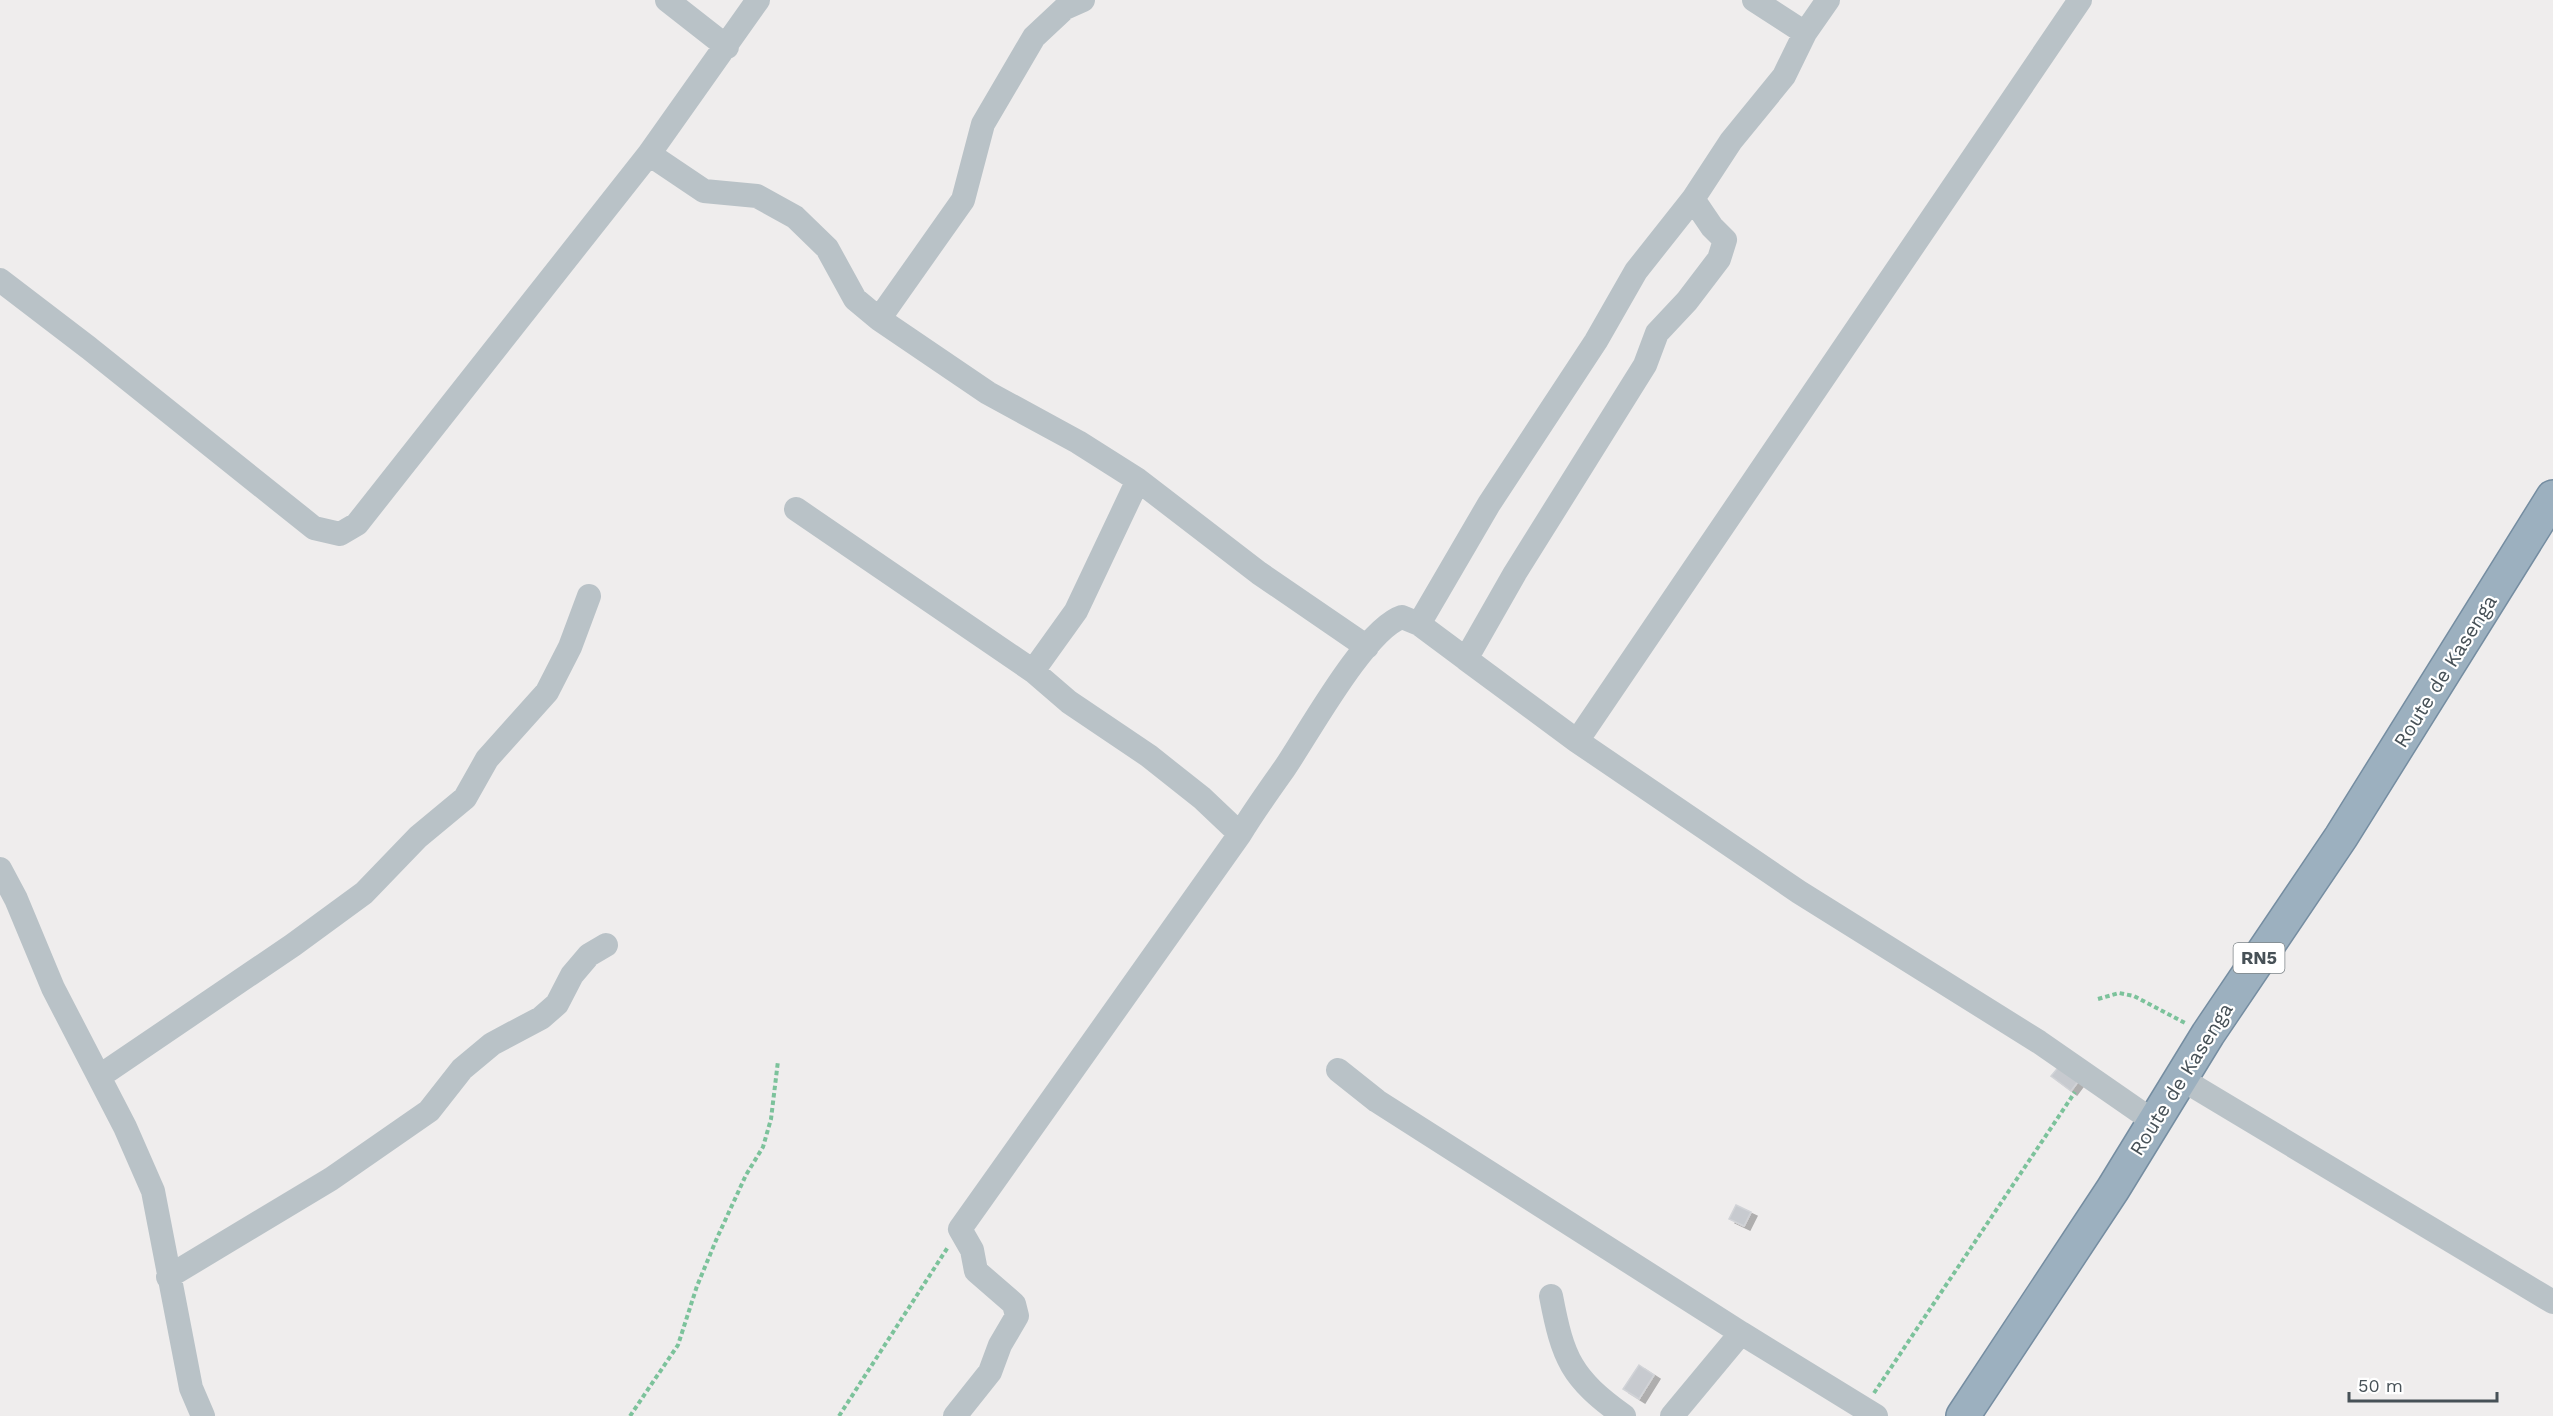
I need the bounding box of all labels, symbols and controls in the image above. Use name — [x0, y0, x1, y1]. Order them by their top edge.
street label: Route de Kasenga — [2388, 590, 2502, 752]
road number: RN5 — [2234, 943, 2284, 973]
street label: Route de Kasenga — [2124, 998, 2238, 1160]
scale bar — [2349, 1365, 2498, 1403]
text: 50 m — [2358, 1375, 2403, 1396]

